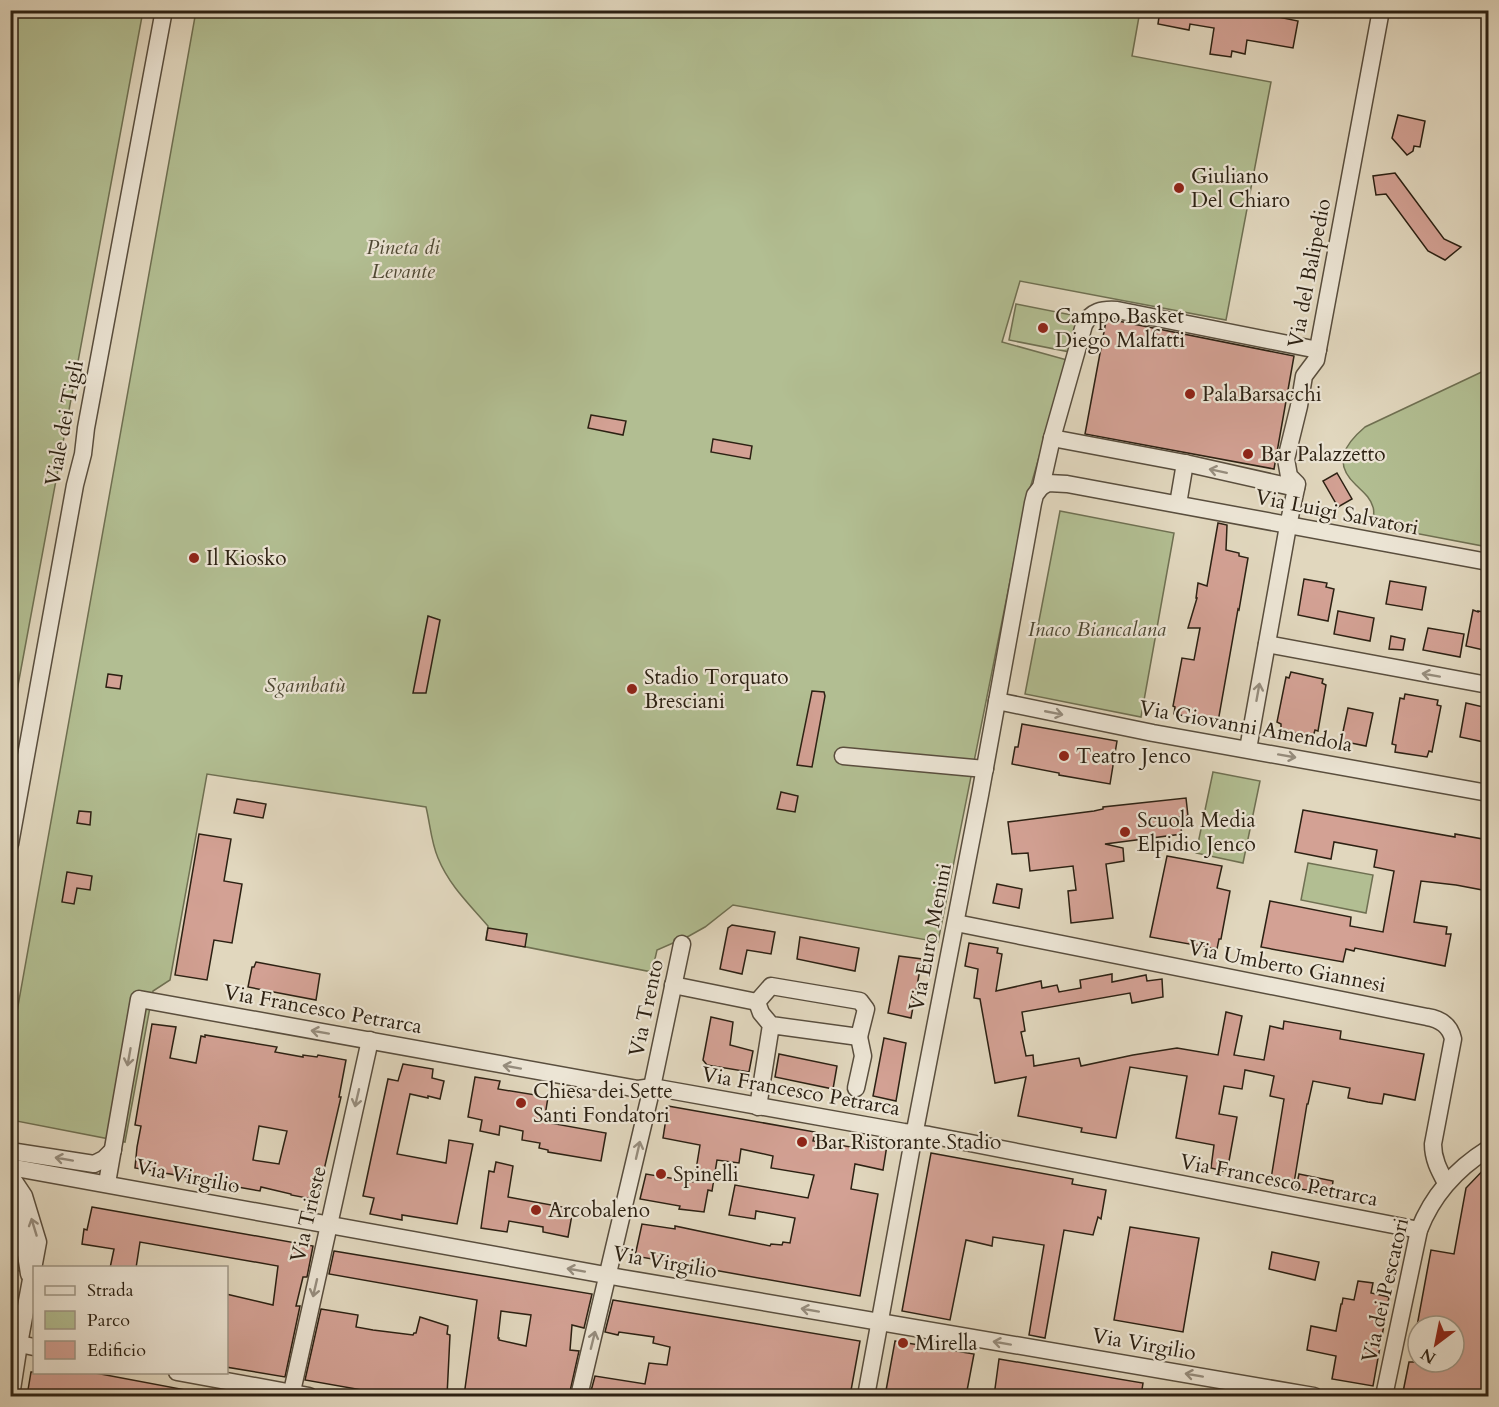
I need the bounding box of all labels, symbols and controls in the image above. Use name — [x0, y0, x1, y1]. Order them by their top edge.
place label: Giuliano Del Chiaro — [1191, 162, 1290, 215]
marker: Giuliano Del Chiaro — [1172, 181, 1186, 195]
street label: Via del Balipedio — [1281, 196, 1338, 350]
park label: Pineta di Levante — [366, 233, 440, 286]
place label: Campo Basket Diego Malfatti — [1055, 302, 1185, 355]
marker: Campo Basket Diego Malfatti — [1036, 321, 1050, 335]
street label: Viale dei Tigli — [38, 358, 91, 488]
place label: PalaBarsacchi — [1202, 380, 1322, 409]
marker: PalaBarsacchi — [1183, 387, 1197, 401]
place label: Bar Palazzetto — [1260, 440, 1385, 469]
marker: Bar Palazzetto — [1241, 447, 1255, 461]
one-way arrow — [1209, 465, 1229, 476]
street label: Via Luigi Salvatori — [1253, 482, 1421, 543]
place label: Il Kiosko — [206, 544, 287, 573]
marker: Il Kiosko — [187, 551, 201, 565]
park label: Inaco Biancalana — [1028, 615, 1166, 644]
place label: Stadio Torquato Bresciani — [644, 663, 789, 716]
one-way arrow — [1422, 669, 1441, 680]
park label: Sgambatù — [265, 671, 346, 700]
marker: Stadio Torquato Bresciani — [625, 682, 639, 696]
one-way arrow — [1253, 682, 1264, 702]
street label: Via Giovanni Amendola — [1137, 693, 1355, 760]
one-way arrow — [1044, 708, 1063, 719]
place label: Teatro Jenco — [1076, 742, 1191, 771]
marker: Teatro Jenco — [1057, 749, 1071, 763]
one-way arrow — [1277, 751, 1296, 762]
place label: Scuola Media Elpidio Jenco — [1137, 806, 1256, 859]
marker: Scuola Media Elpidio Jenco — [1118, 825, 1132, 839]
street label: Via Euro Menini — [902, 861, 959, 1014]
street label: Via Umberto Giannesi — [1185, 933, 1388, 1000]
street label: Via Trento — [622, 957, 671, 1059]
street label: Via Francesco Petrarca — [221, 978, 424, 1041]
one-way arrow — [311, 1026, 331, 1037]
one-way arrow — [123, 1047, 134, 1066]
street label: Via Francesco Petrarca — [699, 1060, 902, 1123]
one-way arrow — [503, 1061, 522, 1072]
place label: Chiesa dei Sette Santi Fondatori — [533, 1077, 673, 1130]
one-way arrow — [351, 1088, 363, 1107]
marker: Chiesa dei Sette Santi Fondatori — [514, 1096, 528, 1110]
place label: Bar Ristorante Stadio — [814, 1128, 1001, 1157]
marker: Bar Ristorante Stadio — [795, 1135, 809, 1149]
one-way arrow — [632, 1141, 644, 1160]
street label: Via Francesco Petrarca — [1177, 1147, 1380, 1214]
street label: Via Virgilio — [133, 1152, 242, 1201]
one-way arrow — [55, 1154, 75, 1165]
place label: Spinelli — [673, 1160, 739, 1189]
street label: Via Trieste — [283, 1163, 334, 1265]
marker: Spinelli — [654, 1167, 668, 1181]
place label: Arcobaleno — [548, 1196, 650, 1225]
marker: Arcobaleno — [529, 1203, 543, 1217]
street label: Via dei Pescatori — [1355, 1215, 1416, 1365]
one-way arrow — [28, 1218, 39, 1237]
street label: Via Virgilio — [611, 1239, 719, 1286]
one-way arrow — [567, 1264, 586, 1275]
legend — [33, 1266, 228, 1374]
text: Strada — [87, 1278, 134, 1303]
one-way arrow — [309, 1278, 320, 1297]
one-way arrow — [800, 1304, 820, 1315]
text: Parco — [87, 1308, 130, 1333]
north arrow — [1406, 1314, 1466, 1374]
street label: Via Virgilio — [1090, 1321, 1198, 1368]
place label: Mirella — [915, 1329, 978, 1358]
one-way arrow — [587, 1330, 599, 1349]
marker: Mirella — [896, 1336, 910, 1350]
one-way arrow — [993, 1337, 1012, 1348]
text: Edificio — [87, 1338, 146, 1363]
text: N — [1417, 1343, 1440, 1369]
one-way arrow — [1185, 1370, 1204, 1381]

